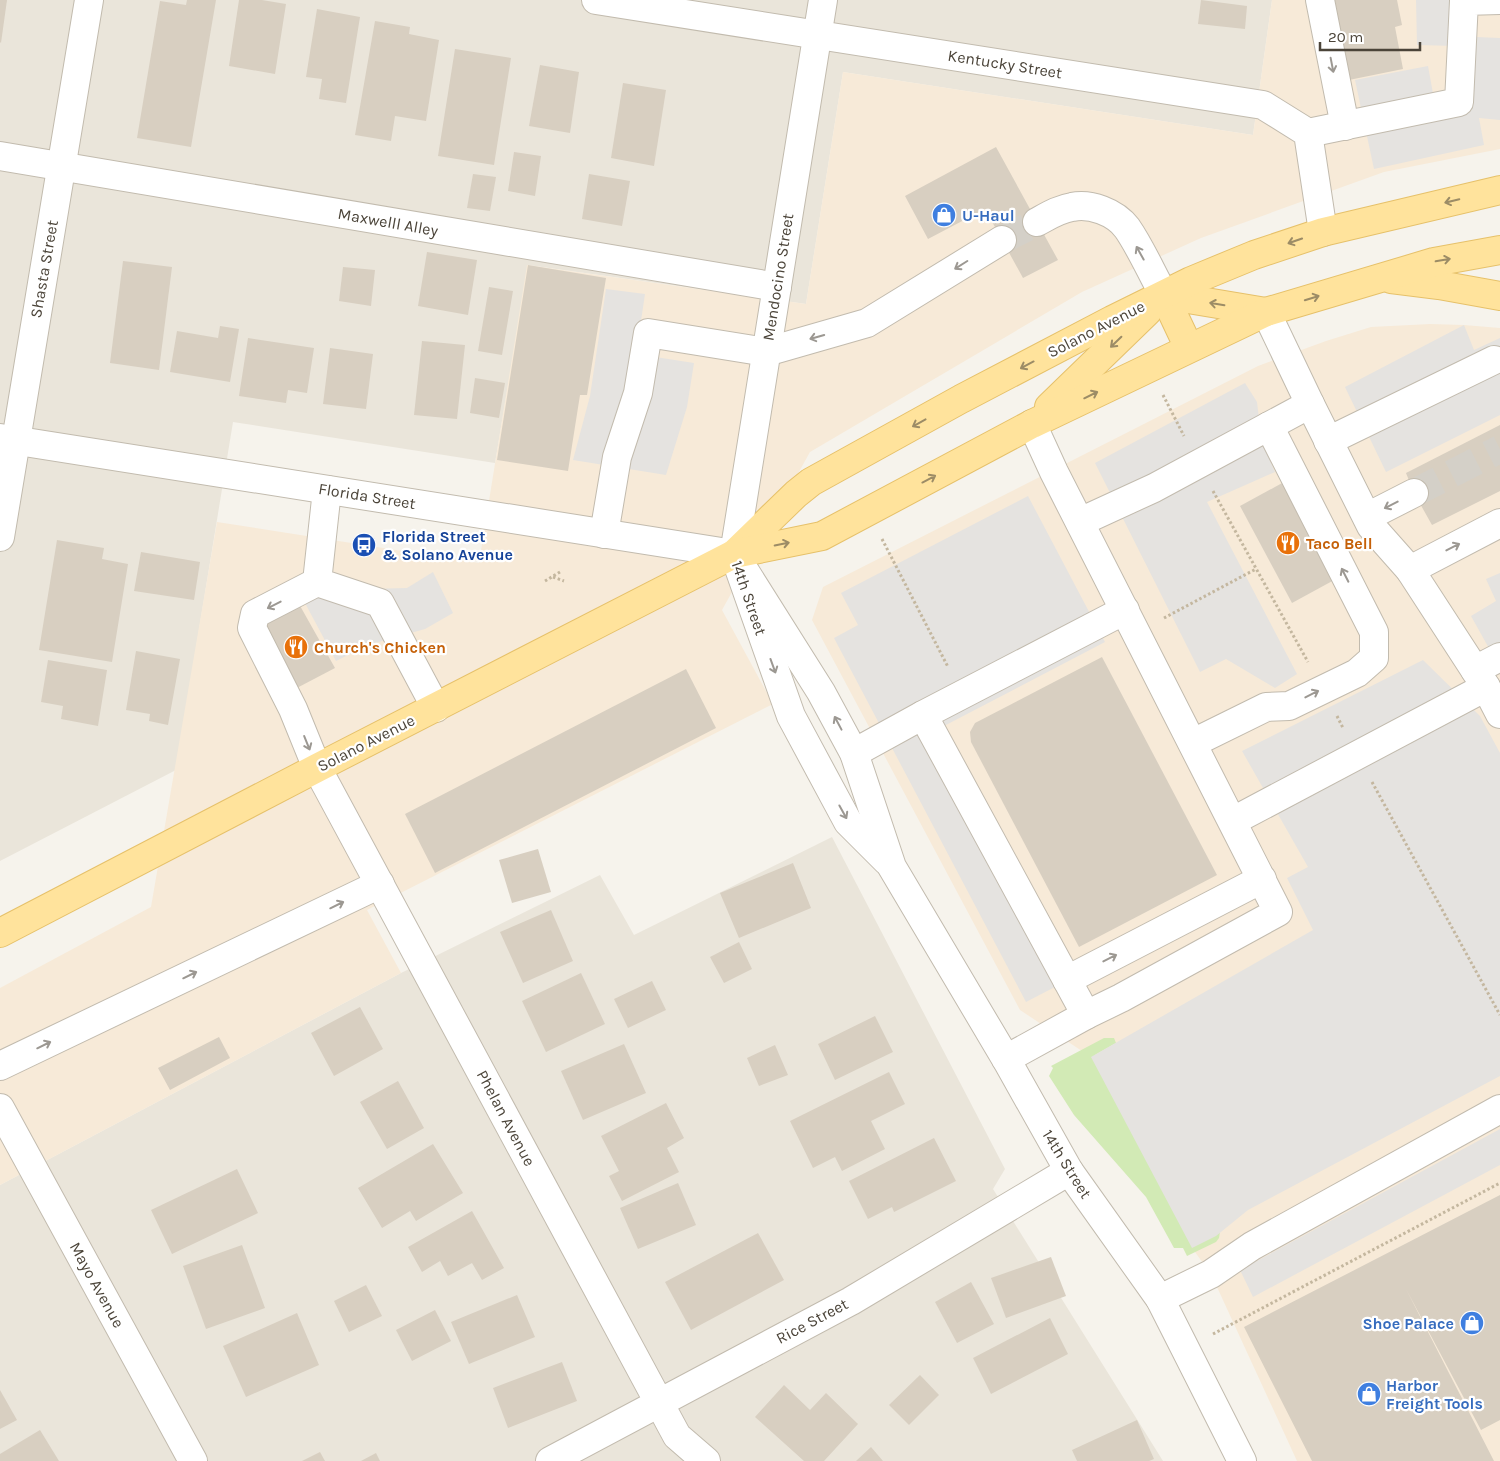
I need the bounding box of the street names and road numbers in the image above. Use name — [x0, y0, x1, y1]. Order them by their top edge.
street label: Kentucky Street — [946, 46, 1064, 82]
street label: Maxwelll Alley — [336, 204, 440, 240]
street label: Mendocino Street — [759, 212, 797, 342]
street label: Shasta Street — [26, 219, 62, 319]
street label: Solano Avenue — [1044, 296, 1148, 362]
street label: Florida Street — [317, 479, 417, 513]
street label: 14th Street — [727, 558, 771, 638]
street label: Solano Avenue — [314, 710, 418, 776]
street label: Phelan Avenue — [473, 1067, 539, 1169]
street label: 14th Street — [1038, 1126, 1096, 1202]
street label: Mayo Avenue — [66, 1239, 128, 1331]
street label: Rice Street — [773, 1294, 851, 1348]

